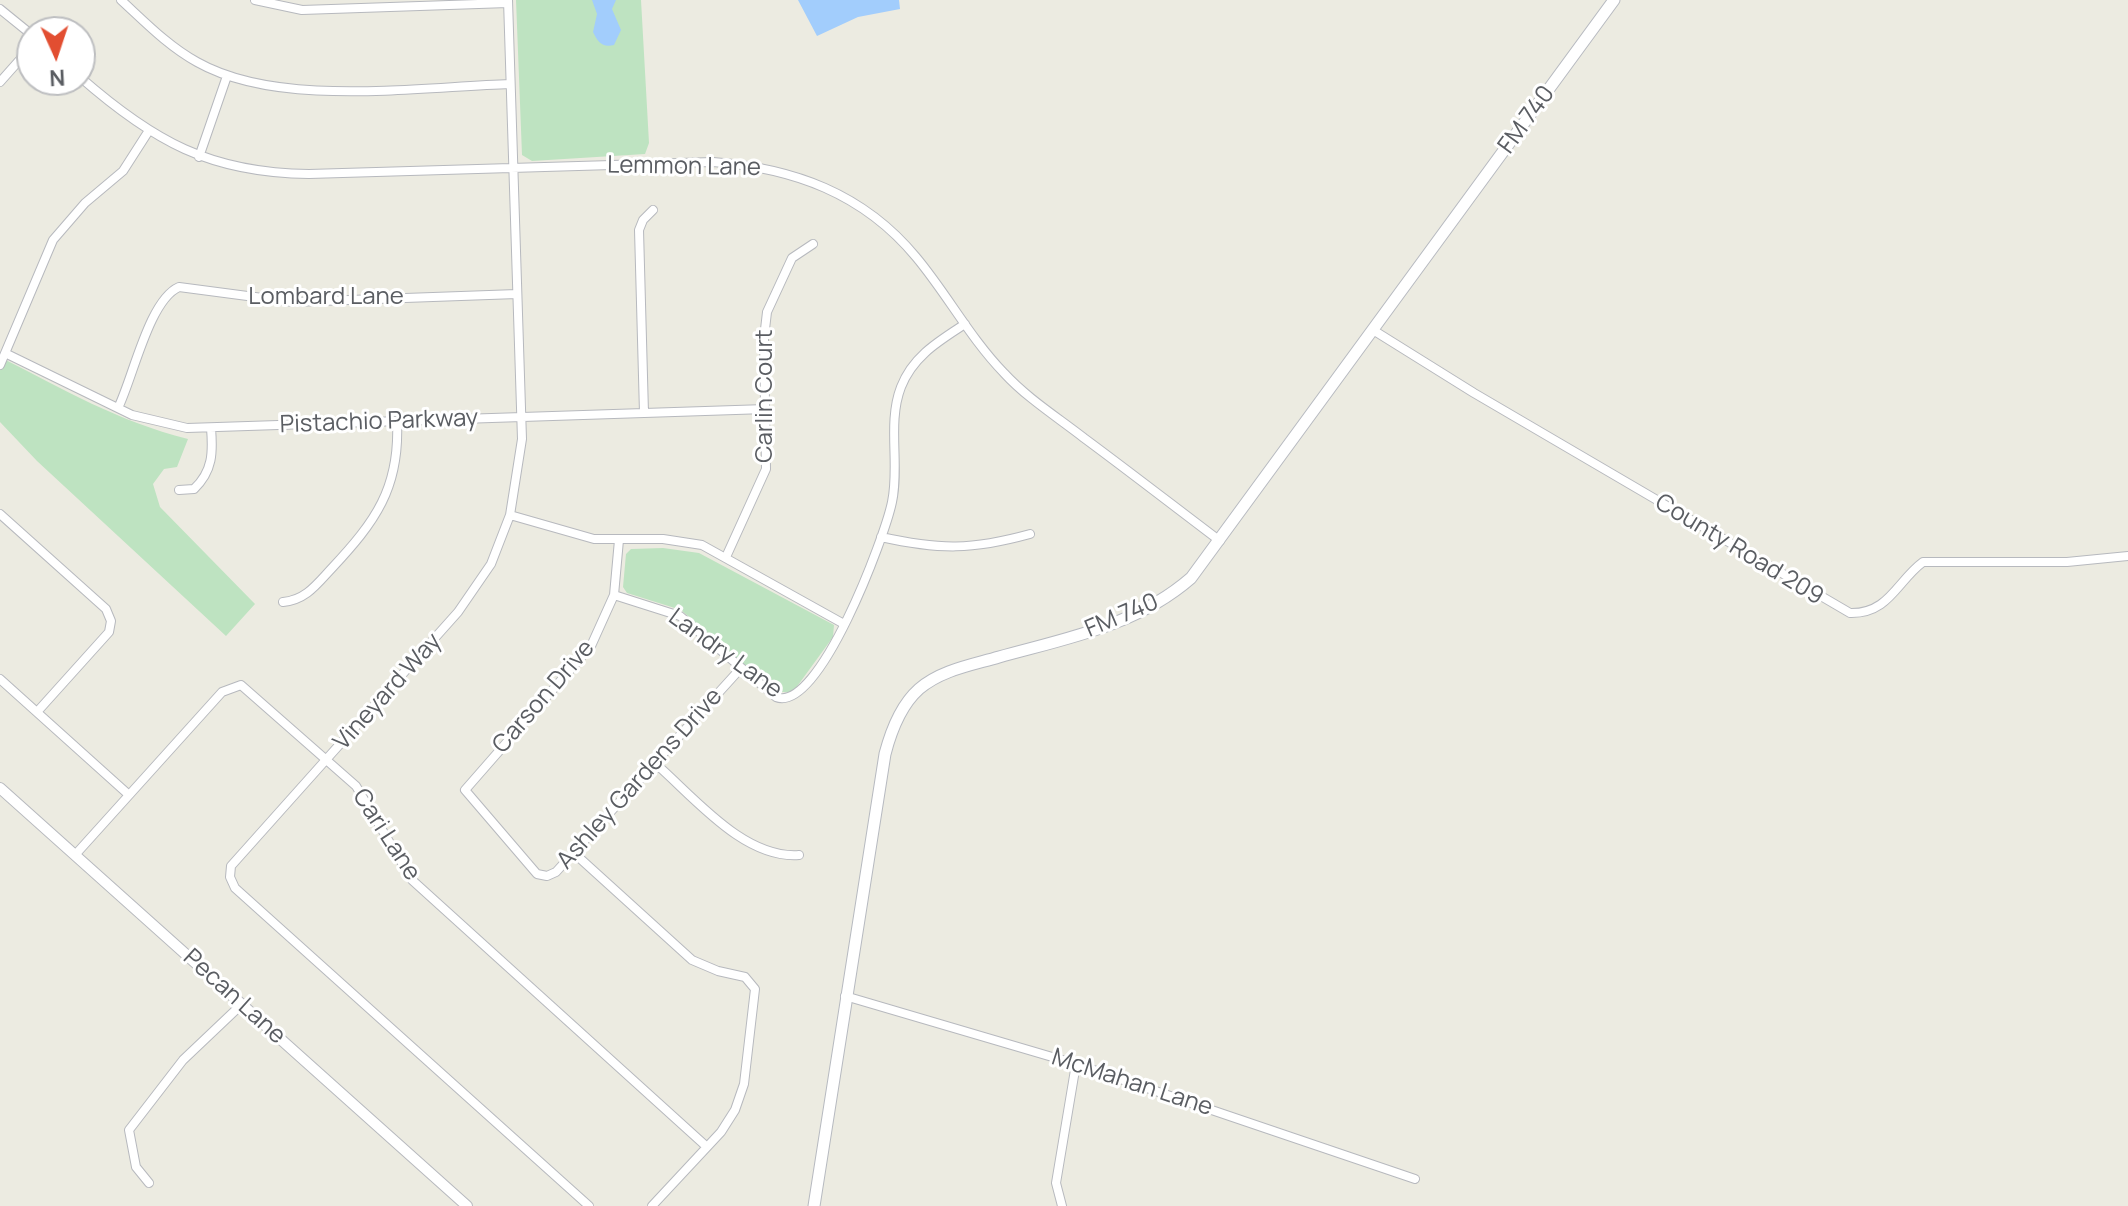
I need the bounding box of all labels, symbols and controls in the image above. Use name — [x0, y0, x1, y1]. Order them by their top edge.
north arrow — [16, 16, 96, 96]
text: N — [48, 63, 66, 93]
street label: FM 740 — [1493, 80, 1561, 160]
street label: Lemmon Lane — [607, 151, 761, 183]
street label: Lombard Lane — [248, 283, 404, 311]
street label: Carlin Court — [751, 329, 779, 463]
street label: Pistachio Parkway — [279, 404, 479, 440]
street label: County Road 209 — [1650, 488, 1828, 612]
street label: FM 740 — [1081, 588, 1163, 644]
street label: Landry Lane — [662, 603, 788, 705]
street label: Vineyard Way — [328, 628, 448, 756]
street label: Carson Drive — [487, 634, 601, 760]
street label: Ashley Gardens Drive — [551, 683, 729, 875]
street label: Cari Lane — [346, 784, 426, 886]
street label: Pecan Lane — [177, 944, 291, 1050]
street label: McMahan Lane — [1048, 1043, 1216, 1123]

